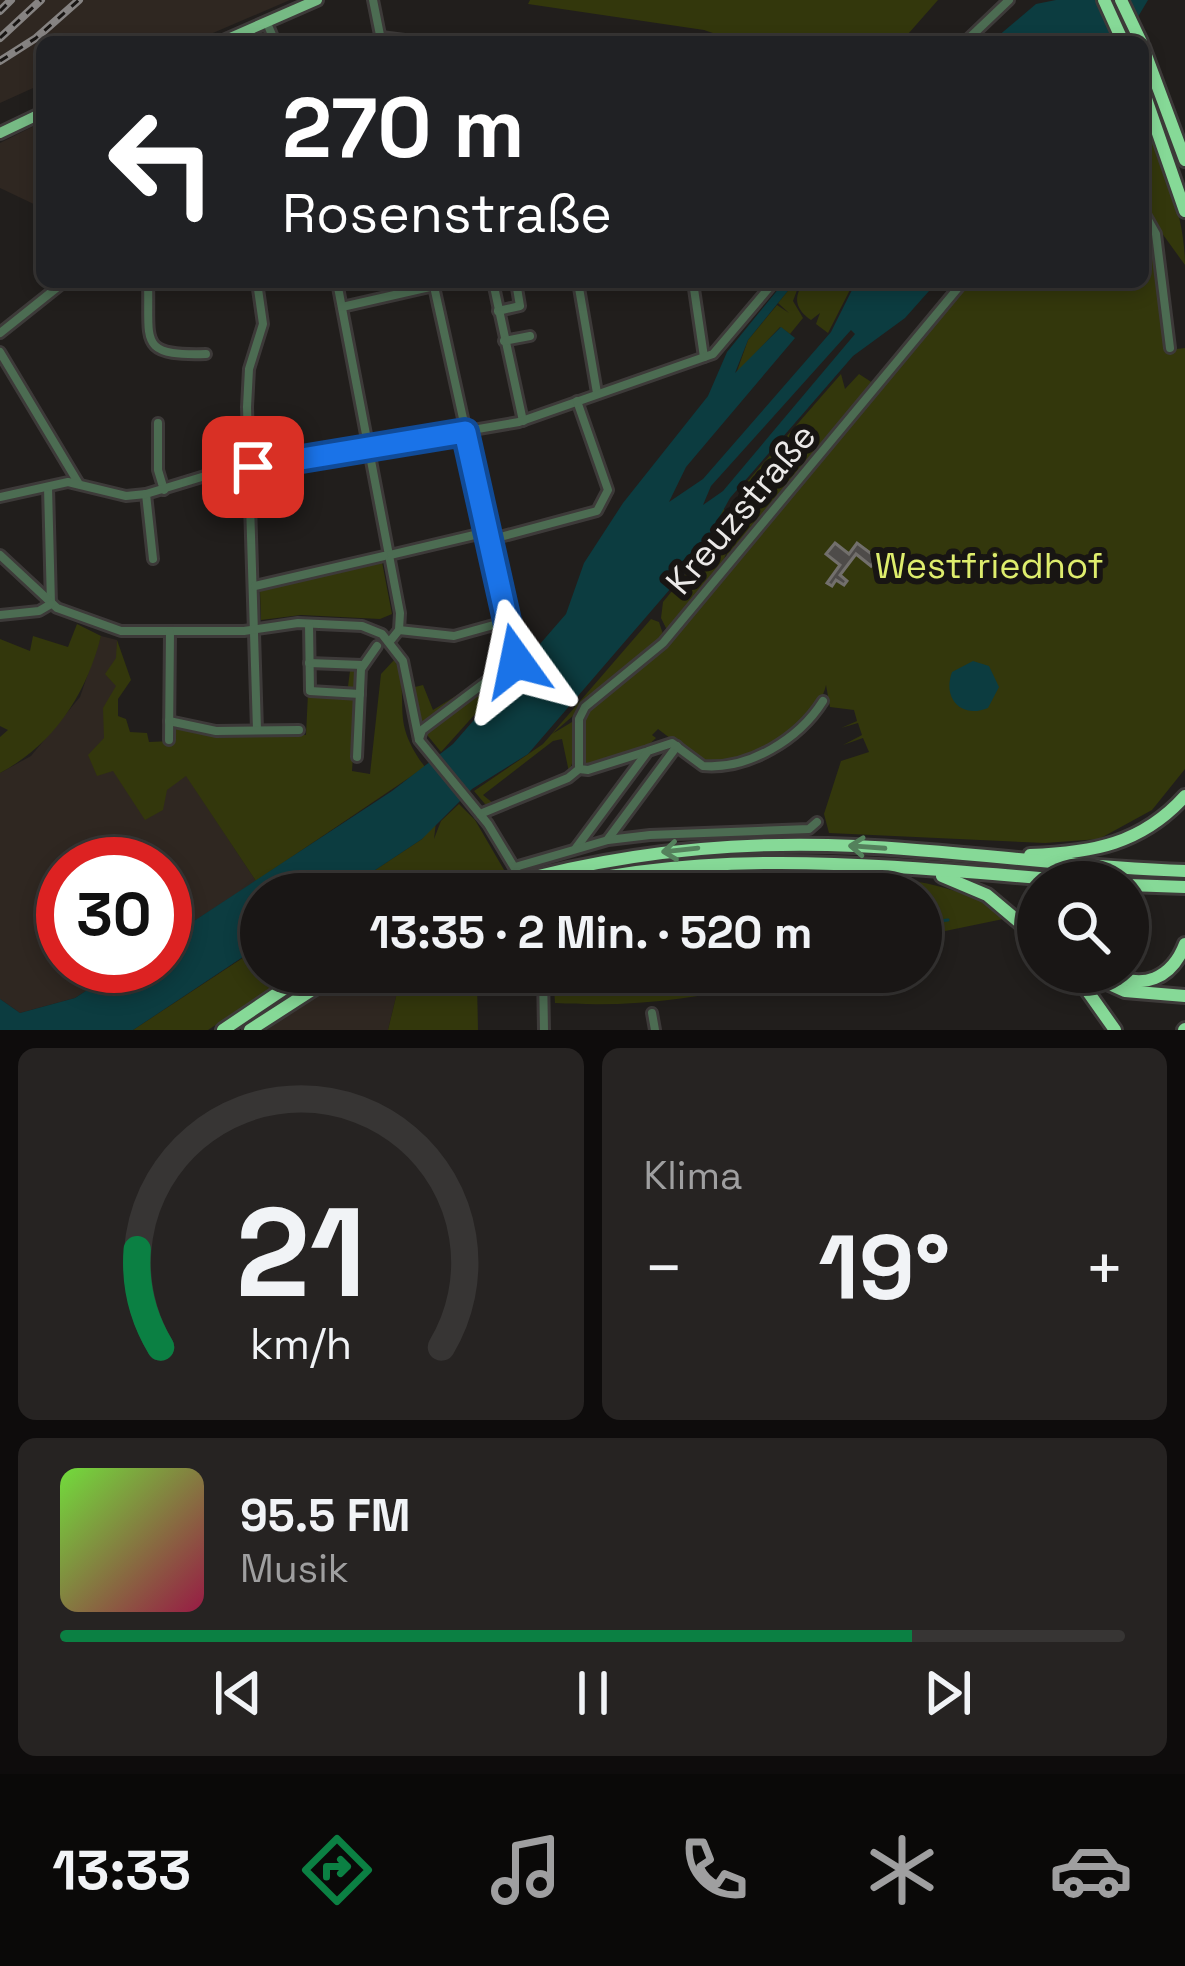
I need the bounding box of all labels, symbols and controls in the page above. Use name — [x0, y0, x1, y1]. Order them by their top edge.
text: 270 m — [282, 74, 525, 182]
icon: left — [84, 84, 240, 240]
text: Rosenstraße — [282, 179, 612, 248]
street label: Kreuzstraße — [656, 414, 826, 604]
pin — [202, 416, 304, 518]
icon: arrive — [220, 434, 286, 500]
park label: Westfriedhof — [875, 543, 1103, 589]
position arrow — [453, 598, 579, 724]
one-way arrow — [848, 836, 887, 859]
speed limit sign: 30 — [36, 837, 192, 993]
one-way arrow — [661, 839, 700, 862]
map controls — [1017, 861, 1149, 993]
button: search — [1017, 861, 1149, 993]
text: 13:35 · 2 Min. · 520 m — [370, 904, 812, 961]
text: Klima — [644, 1151, 742, 1200]
text: 21 — [235, 1173, 366, 1332]
text: 19° — [818, 1210, 950, 1325]
text: − — [644, 1226, 684, 1310]
text: + — [1084, 1226, 1125, 1310]
text: km/h — [250, 1317, 352, 1372]
text: 95.5 FM — [240, 1487, 410, 1544]
text: Musik — [240, 1544, 349, 1593]
icon: previous — [205, 1660, 271, 1726]
icon: pause — [560, 1660, 626, 1726]
icon: next — [915, 1660, 981, 1726]
icon: directions — [295, 1828, 379, 1912]
icon: music — [484, 1828, 568, 1912]
icon: phone — [672, 1828, 756, 1912]
icon: climate — [860, 1828, 944, 1912]
icon: car — [1049, 1828, 1133, 1912]
text: 13:33 — [52, 1836, 191, 1905]

